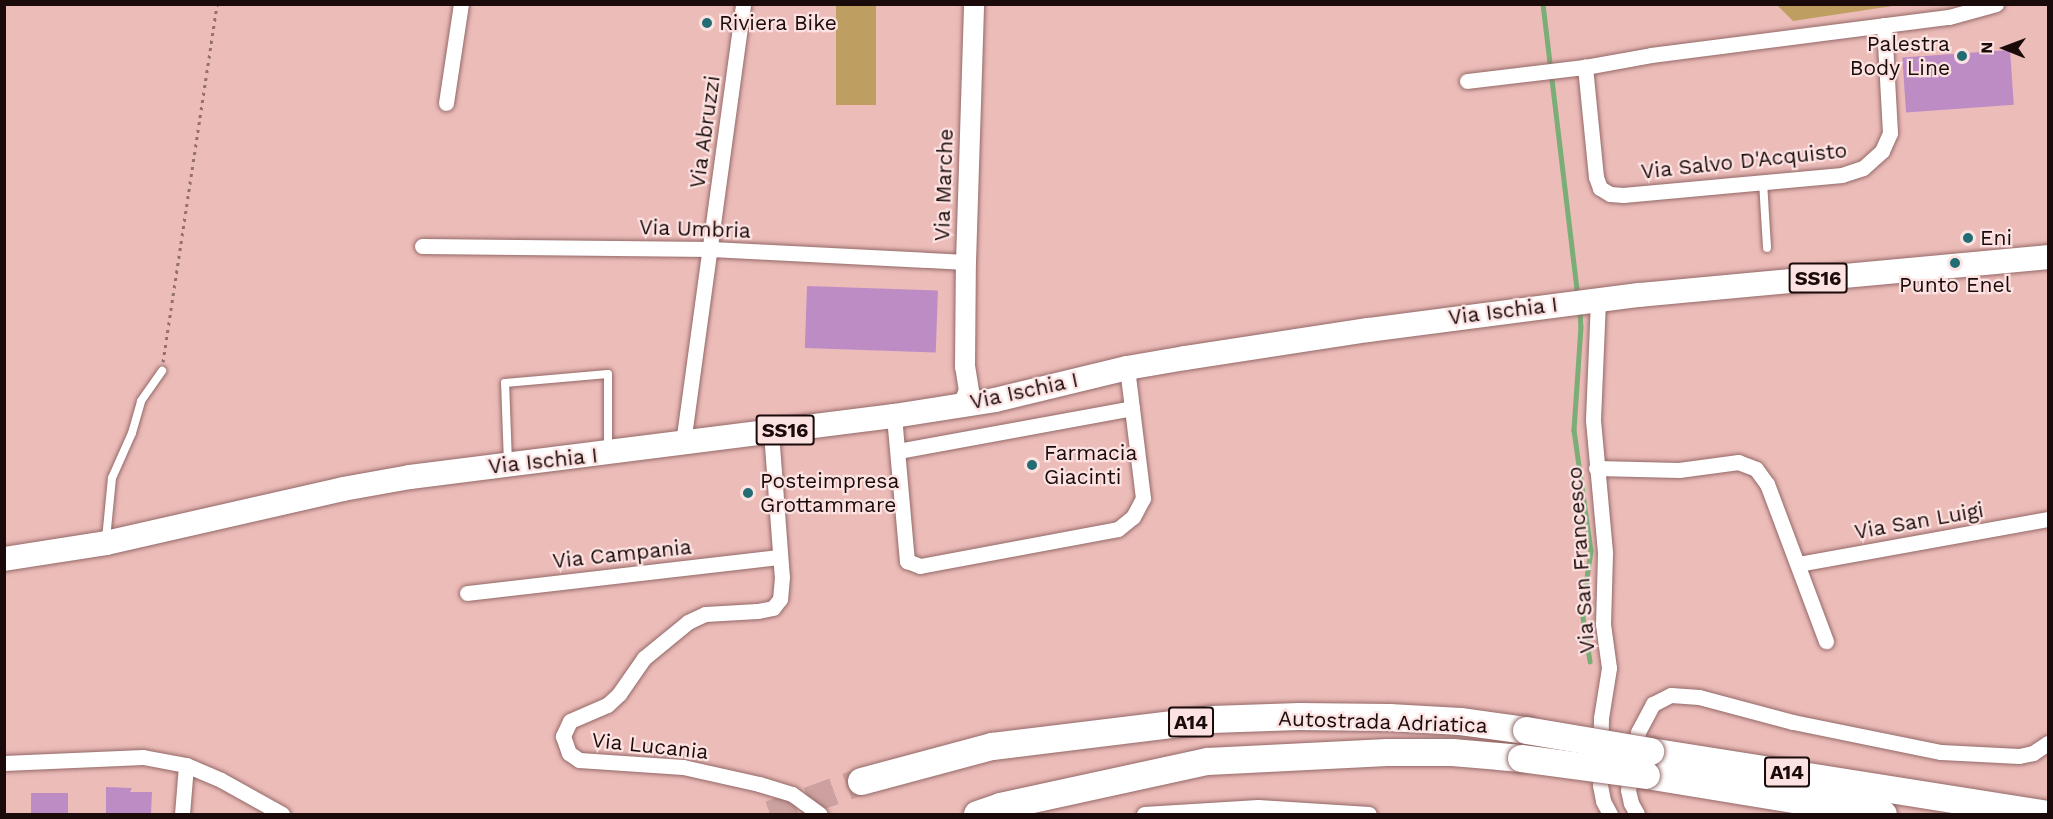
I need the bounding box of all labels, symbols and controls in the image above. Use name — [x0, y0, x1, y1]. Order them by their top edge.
place label: Riviera Bike — [719, 10, 837, 36]
marker: Riviera Bike — [700, 16, 714, 30]
north arrow — [1975, 18, 2035, 78]
place label: Palestra Body Line — [1849, 31, 1950, 81]
text: N — [1977, 42, 1996, 54]
marker: Palestra Body Line — [1955, 49, 1969, 63]
street label: Via Abruzzi — [685, 73, 725, 191]
street label: Via Marche — [929, 128, 959, 242]
street label: Via Salvo D'Acquisto — [1639, 138, 1849, 184]
street label: Via Umbria — [638, 214, 752, 244]
place label: Eni — [1980, 225, 2012, 251]
marker: Eni — [1961, 231, 1975, 245]
marker: Punto Enel — [1948, 256, 1962, 270]
road number: SS16 — [1788, 261, 1848, 295]
place label: Punto Enel — [1899, 272, 2011, 298]
street label: Via Ischia I — [1446, 292, 1560, 330]
street label: Via Ischia I — [967, 367, 1081, 415]
road number: SS16 — [755, 413, 815, 447]
place label: Farmacia Giacinti — [1044, 440, 1137, 490]
street label: Via Ischia I — [487, 443, 599, 479]
marker: Farmacia Giacinti — [1025, 458, 1039, 472]
street label: Via San Francesco — [1562, 465, 1600, 655]
place label: Posteimpresa Grottammare — [760, 468, 899, 518]
marker: Posteimpresa Grottammare — [741, 486, 755, 500]
street label: Via San Luigi — [1852, 497, 1986, 545]
street label: Via Campania — [551, 534, 693, 574]
road number: A14 — [1167, 705, 1215, 739]
street label: Autostrada Adriatica — [1277, 706, 1489, 738]
street label: Via Lucania — [590, 727, 710, 765]
road number: A14 — [1763, 755, 1811, 789]

